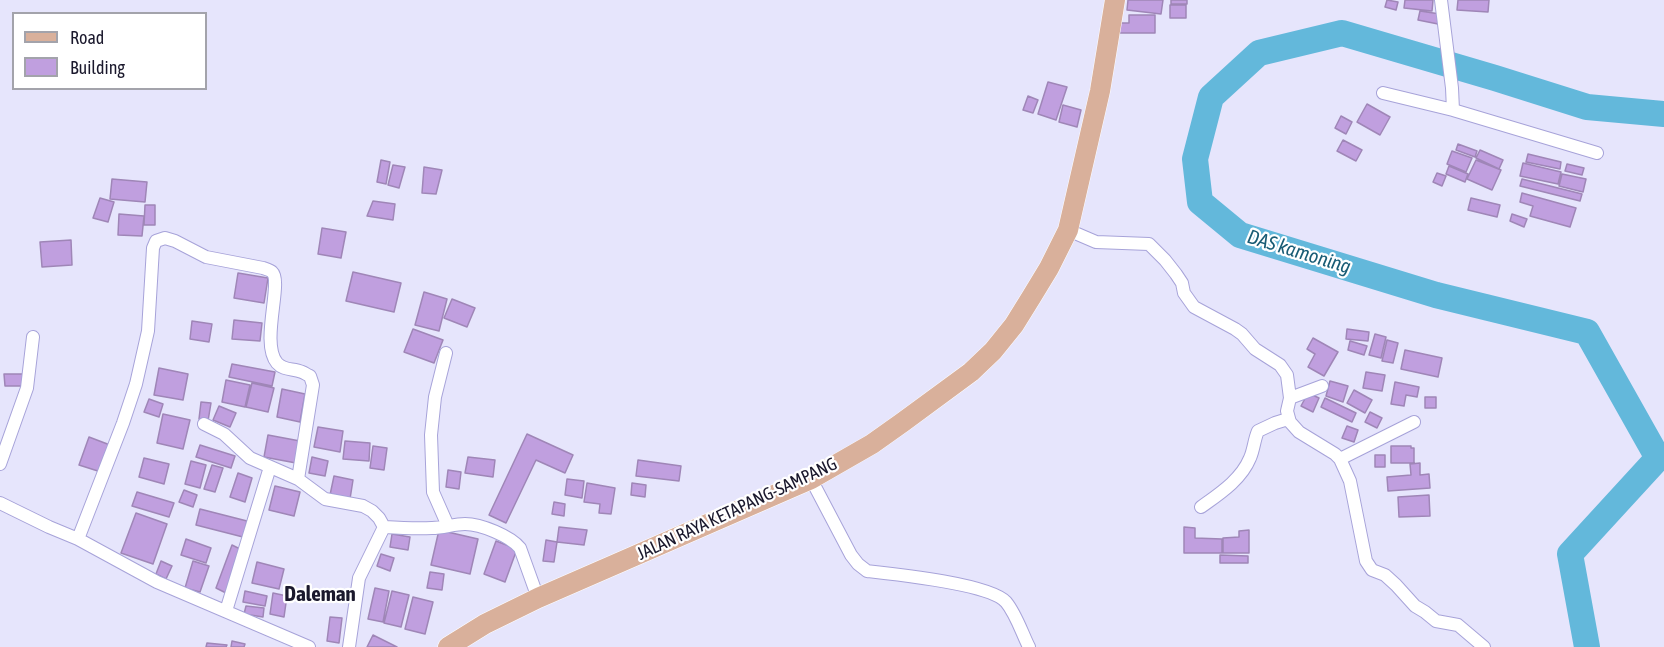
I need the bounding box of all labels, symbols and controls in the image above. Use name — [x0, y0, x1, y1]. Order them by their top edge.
legend — [12, 12, 207, 90]
text: Road — [70, 27, 104, 48]
text: Building — [70, 57, 125, 78]
water label: DAS kamoning — [1244, 225, 1354, 279]
street label: JALAN RAYA KETAPANG-SAMPANG — [633, 453, 841, 565]
district label: Daleman — [284, 581, 356, 607]

